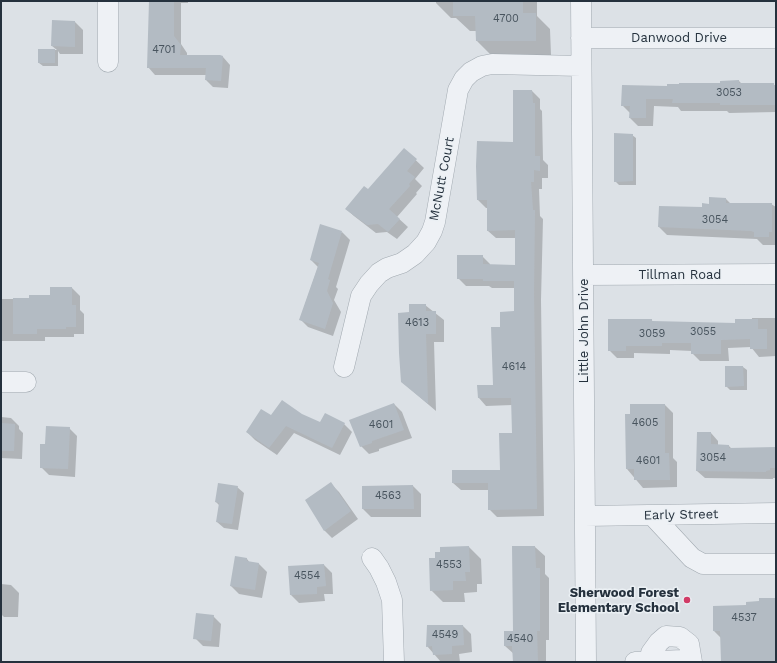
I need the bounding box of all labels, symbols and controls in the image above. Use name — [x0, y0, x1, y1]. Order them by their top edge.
house number: 4700 — [493, 12, 519, 26]
street label: Danwood Drive — [631, 30, 727, 46]
house number: 4701 — [152, 43, 176, 57]
house number: 3053 — [716, 86, 742, 100]
street label: McNutt Court — [426, 136, 458, 222]
house number: 3054 — [702, 213, 728, 227]
street label: Tillman Road — [638, 267, 722, 283]
street label: Little John Drive — [576, 278, 592, 384]
house number: 4613 — [405, 316, 429, 330]
house number: 3055 — [690, 325, 716, 339]
house number: 3059 — [639, 327, 665, 341]
house number: 4614 — [502, 360, 526, 374]
house number: 4605 — [632, 416, 658, 430]
house number: 4601 — [369, 418, 393, 432]
house number: 3054 — [700, 451, 726, 465]
house number: 4601 — [636, 454, 660, 468]
house number: 4563 — [375, 489, 401, 503]
street label: Early Street — [643, 507, 719, 523]
house number: 4553 — [436, 558, 462, 572]
house number: 4554 — [294, 569, 320, 583]
place label: Sherwood Forest Elementary School — [558, 585, 679, 616]
marker: Sherwood Forest Elementary School — [682, 595, 692, 605]
house number: 4537 — [731, 611, 757, 625]
house number: 4549 — [432, 628, 458, 642]
house number: 4540 — [507, 632, 533, 646]

